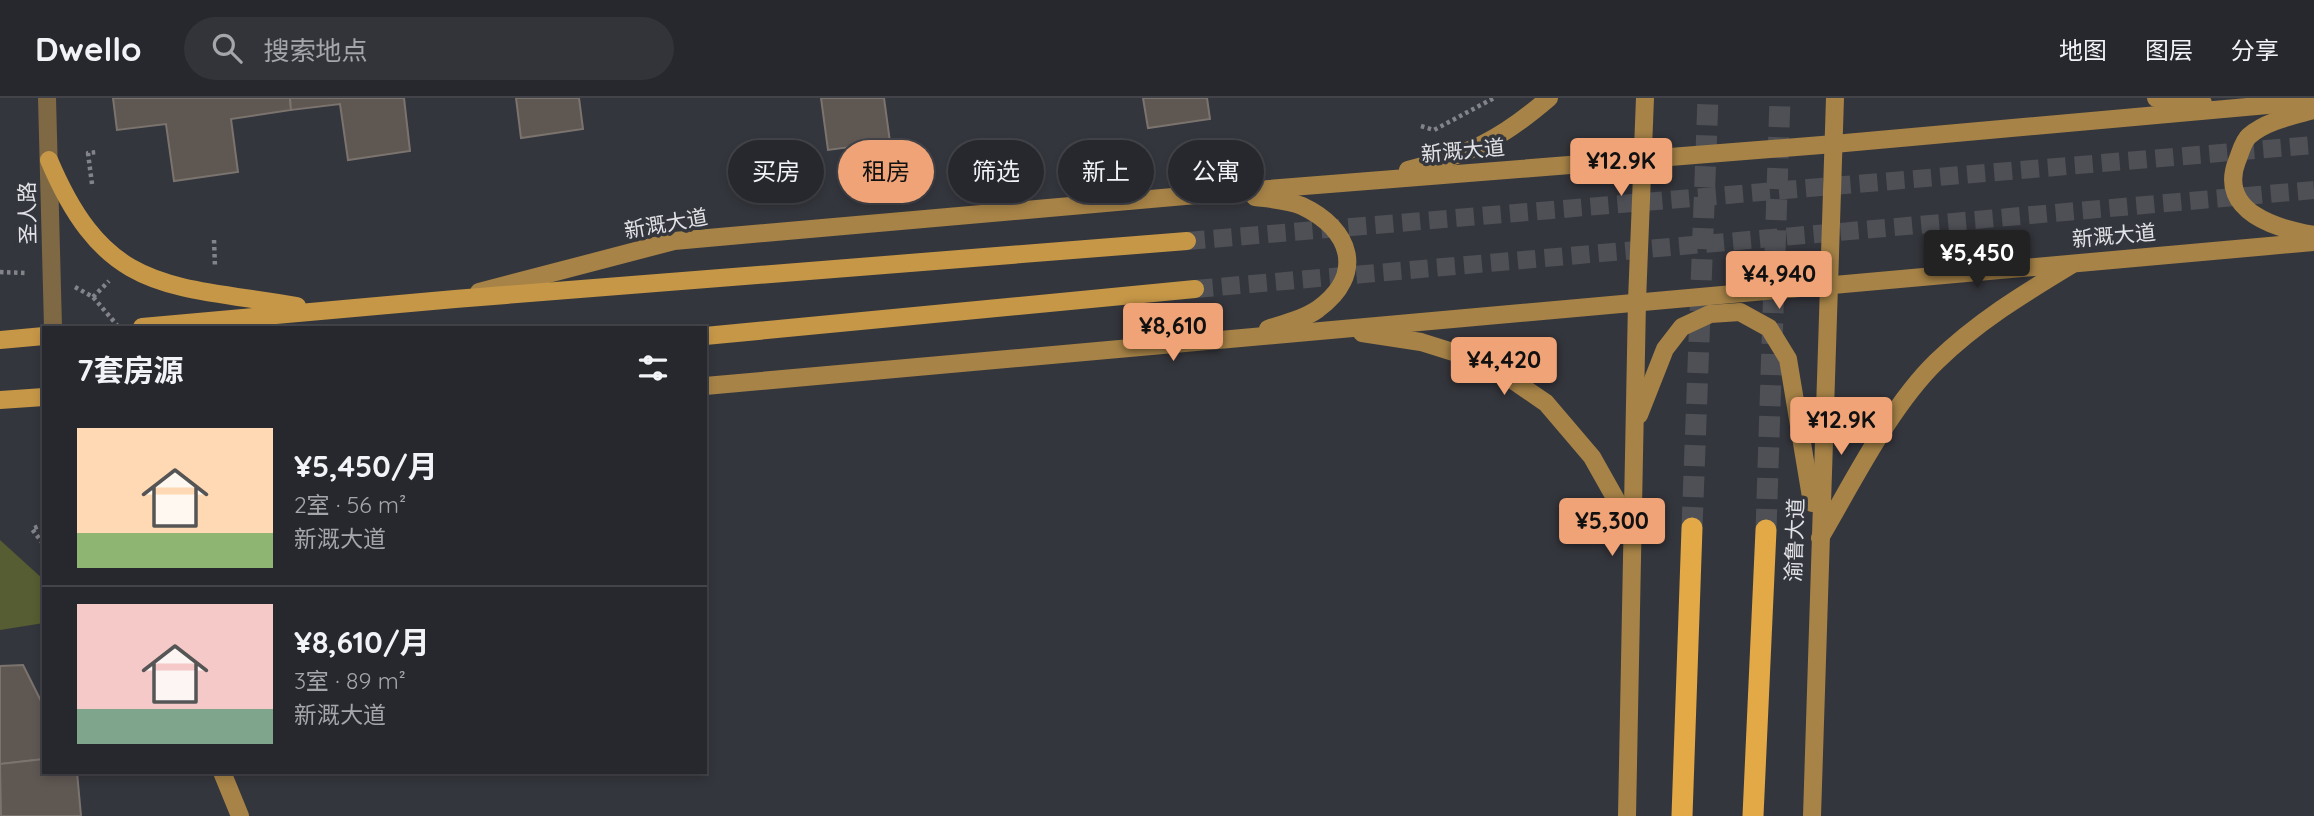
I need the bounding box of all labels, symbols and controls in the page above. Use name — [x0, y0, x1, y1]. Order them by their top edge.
search box — [184, 17, 674, 80]
text: Dwello — [35, 28, 142, 69]
icon: search — [208, 29, 246, 67]
text: 搜索地点 — [264, 34, 368, 67]
text: 地图 — [2059, 35, 2107, 65]
text: 图层 — [2145, 35, 2193, 65]
text: 分享 — [2231, 35, 2279, 65]
street label: 新溉大道 — [1420, 133, 1506, 167]
pin: ¥12.9K — [1564, 139, 1678, 198]
chip: 买房 — [728, 140, 824, 203]
chip: 租房 — [838, 140, 934, 203]
chip: 筛选 — [948, 140, 1044, 203]
chip: 新上 — [1058, 140, 1154, 203]
chip: 公寓 — [1168, 140, 1264, 203]
text: ¥12.9K — [1586, 146, 1656, 175]
street label: 圣人路 — [13, 181, 41, 245]
street label: 新溉大道 — [622, 203, 709, 243]
street label: 新溉大道 — [2071, 218, 2157, 252]
pin: ¥5,450 — [1920, 230, 2034, 290]
text: ¥5,450 — [1940, 238, 2014, 267]
pin: ¥4,940 — [1722, 252, 1836, 311]
text: ¥4,940 — [1742, 259, 1816, 288]
pin: ¥8,610 — [1116, 303, 1230, 363]
text: ¥8,610 — [1139, 311, 1207, 340]
pin: ¥4,420 — [1447, 338, 1561, 397]
text: ¥4,420 — [1467, 345, 1541, 374]
icon: filters — [634, 349, 672, 387]
text: 7套房源 — [77, 351, 183, 389]
pin: ¥12.9K — [1784, 398, 1898, 457]
text: ¥12.9K — [1806, 405, 1876, 434]
text: ¥5,450/月 — [294, 447, 438, 485]
icon: home — [133, 456, 217, 540]
text: 2室 · 56 m² — [294, 490, 406, 519]
pin: ¥5,300 — [1555, 498, 1669, 558]
street label: 渝鲁大道 — [1780, 498, 1808, 582]
text: ¥5,300 — [1575, 506, 1649, 535]
text: 新溉大道 — [294, 524, 386, 553]
text: ¥8,610/月 — [294, 623, 430, 661]
icon: home — [133, 632, 217, 716]
text: 3室 · 89 m² — [294, 666, 406, 695]
text: 新溉大道 — [294, 700, 386, 729]

